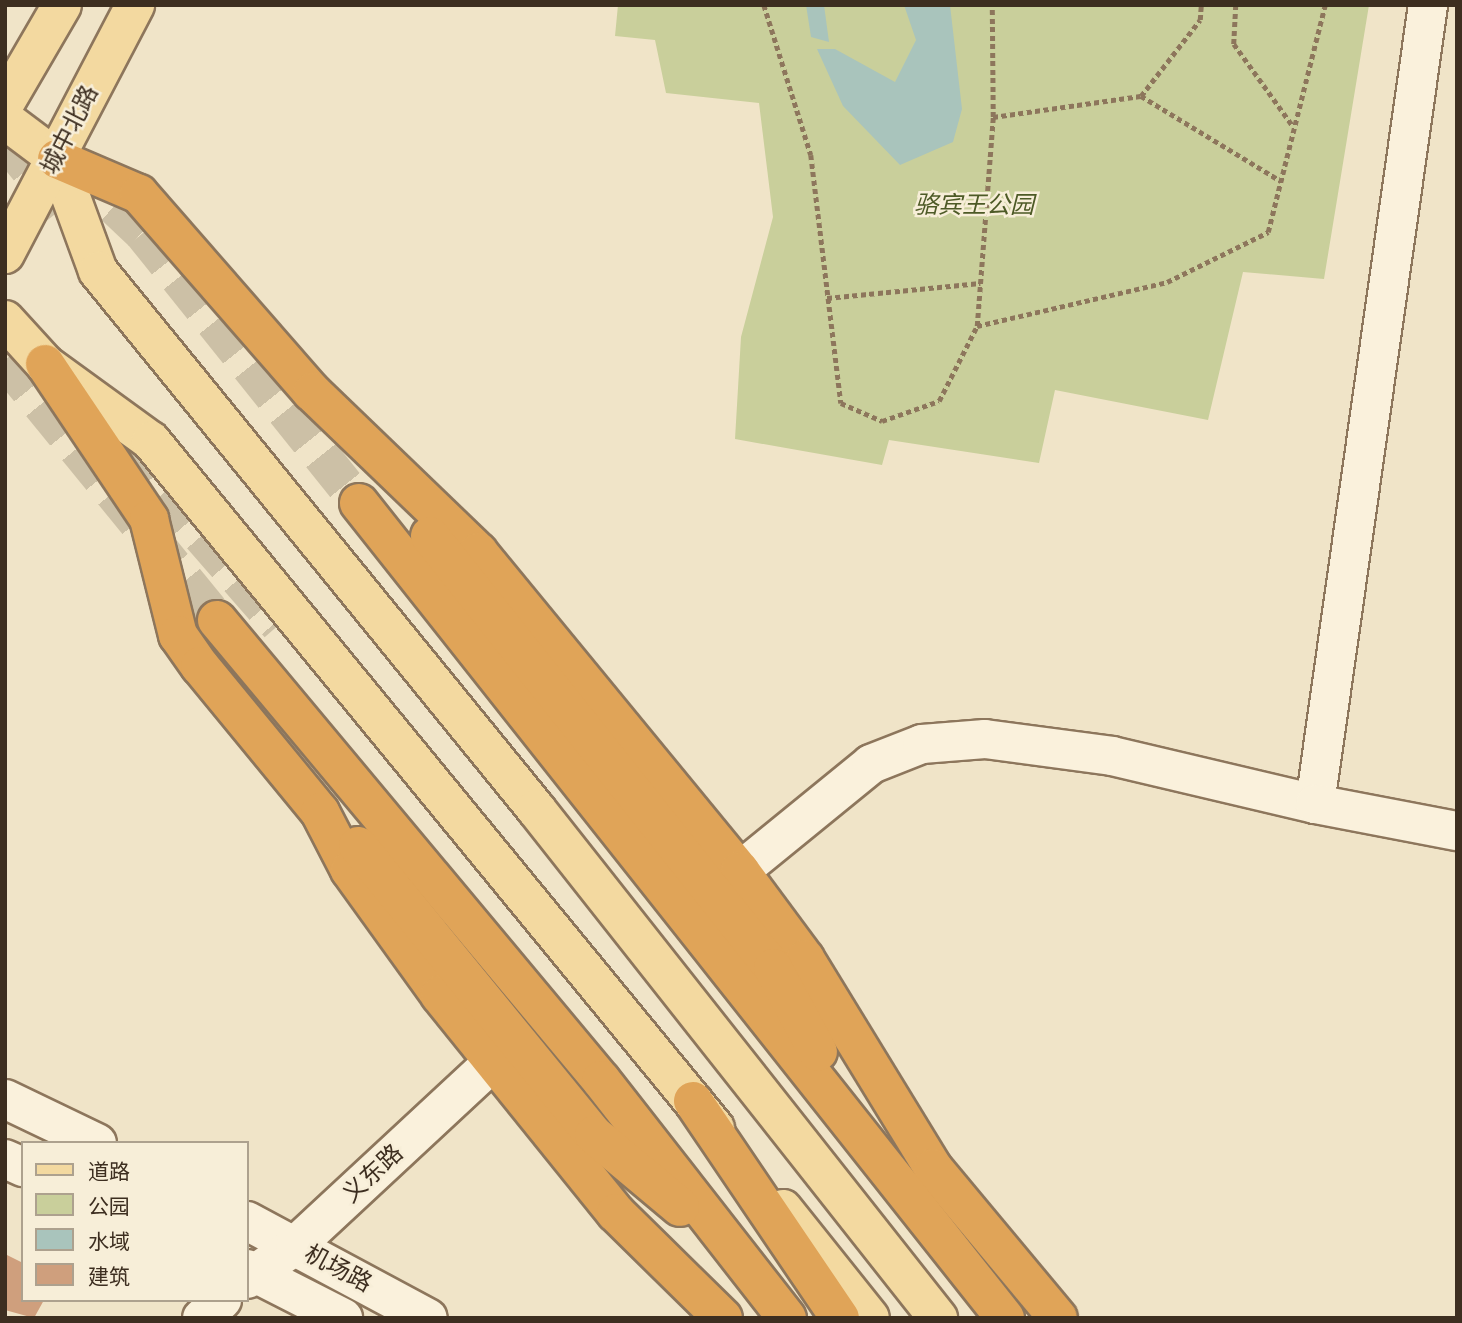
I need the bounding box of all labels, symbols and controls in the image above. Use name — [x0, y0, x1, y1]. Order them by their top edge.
street label: 城中北路 — [35, 81, 105, 179]
park label: 骆宾王公园 — [914, 192, 1034, 220]
street label: 义东路 — [337, 1139, 409, 1209]
legend — [21, 1141, 248, 1302]
text: 道路 — [88, 1159, 130, 1185]
text: 公园 — [88, 1194, 130, 1220]
text: 水域 — [88, 1229, 130, 1255]
street label: 机场路 — [299, 1239, 377, 1299]
text: 建筑 — [88, 1264, 130, 1290]

